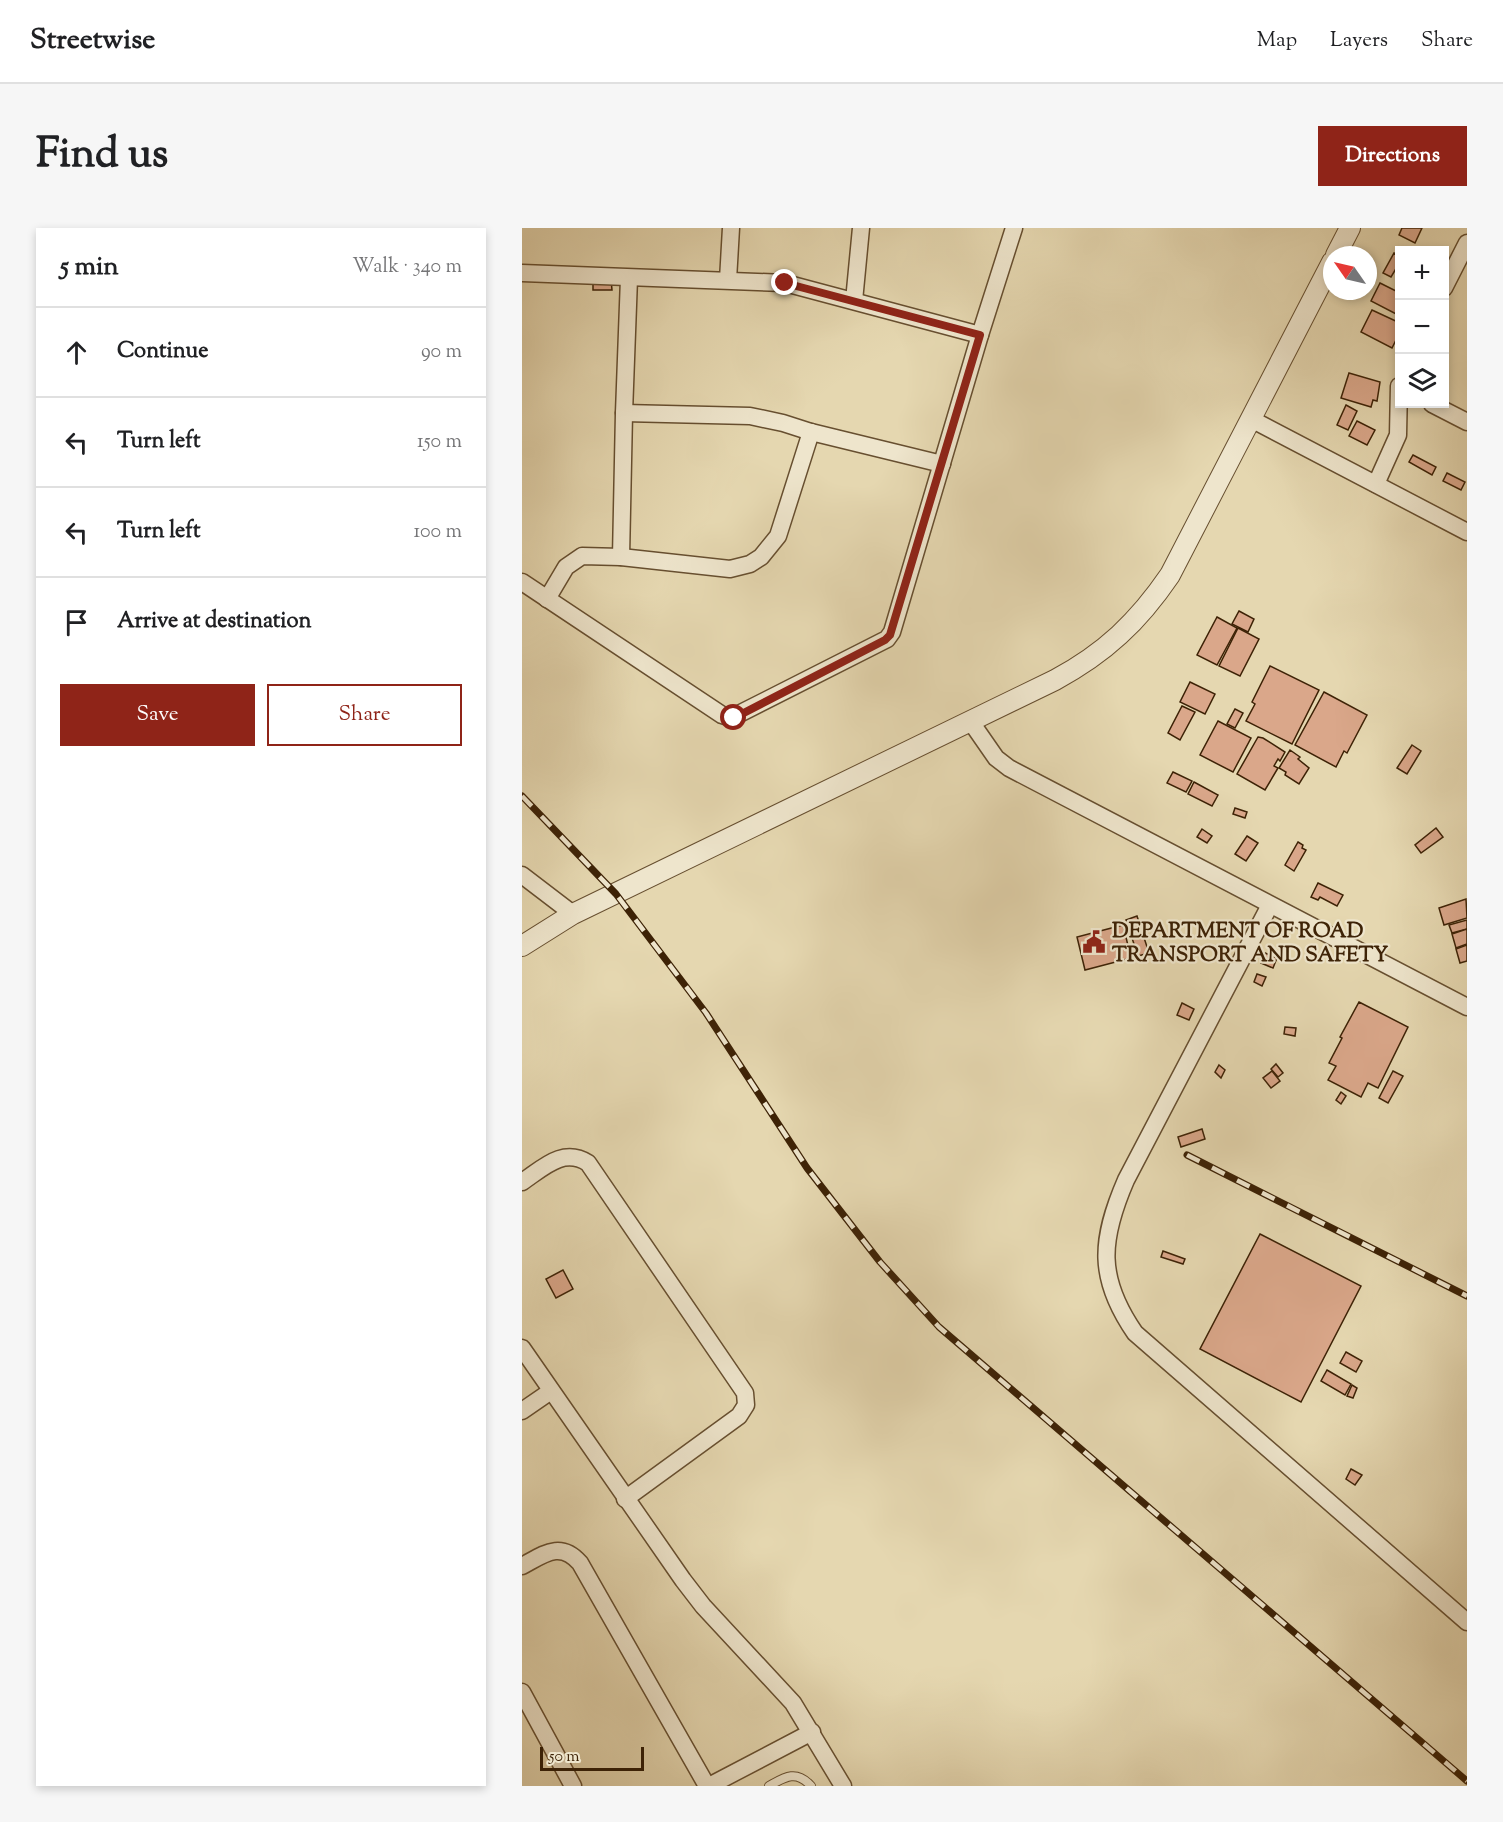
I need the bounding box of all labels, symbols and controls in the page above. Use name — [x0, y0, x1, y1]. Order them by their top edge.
text: Streetwise — [30, 21, 155, 61]
text: Map — [1257, 26, 1297, 56]
text: Layers — [1330, 26, 1388, 56]
text: Share — [1421, 26, 1473, 56]
text: Find us — [36, 126, 168, 186]
button: Directions — [1318, 126, 1467, 186]
north arrow — [1323, 246, 1377, 300]
map controls — [1395, 246, 1449, 408]
button: + — [1395, 246, 1449, 300]
text: 5 min — [60, 249, 119, 286]
text: Walk · 340 m — [352, 253, 462, 282]
route end — [771, 269, 797, 295]
button: − — [1395, 300, 1449, 354]
icon: ahead — [60, 336, 93, 369]
text: Continue — [117, 336, 208, 368]
text: 90 m — [421, 338, 462, 367]
button: layers — [1395, 354, 1449, 408]
icon: left — [60, 426, 93, 459]
text: Turn left — [117, 426, 200, 458]
text: 150 m — [417, 428, 462, 457]
icon: left — [60, 516, 93, 549]
text: Turn left — [117, 516, 200, 548]
text: 100 m — [413, 518, 462, 547]
icon: arrive — [60, 606, 93, 639]
text: Arrive at destination — [117, 606, 312, 638]
button: Save — [60, 684, 255, 746]
button: Share — [267, 684, 462, 746]
route start — [720, 704, 746, 730]
place label: DEPARTMENT OF ROAD TRANSPORT AND SAFETY — [1112, 917, 1388, 971]
public building icon: DEPARTMENT OF ROAD TRANSPORT AND SAFETY — [1081, 929, 1107, 955]
scale bar — [540, 1744, 644, 1772]
text: 50 m — [549, 1746, 580, 1769]

